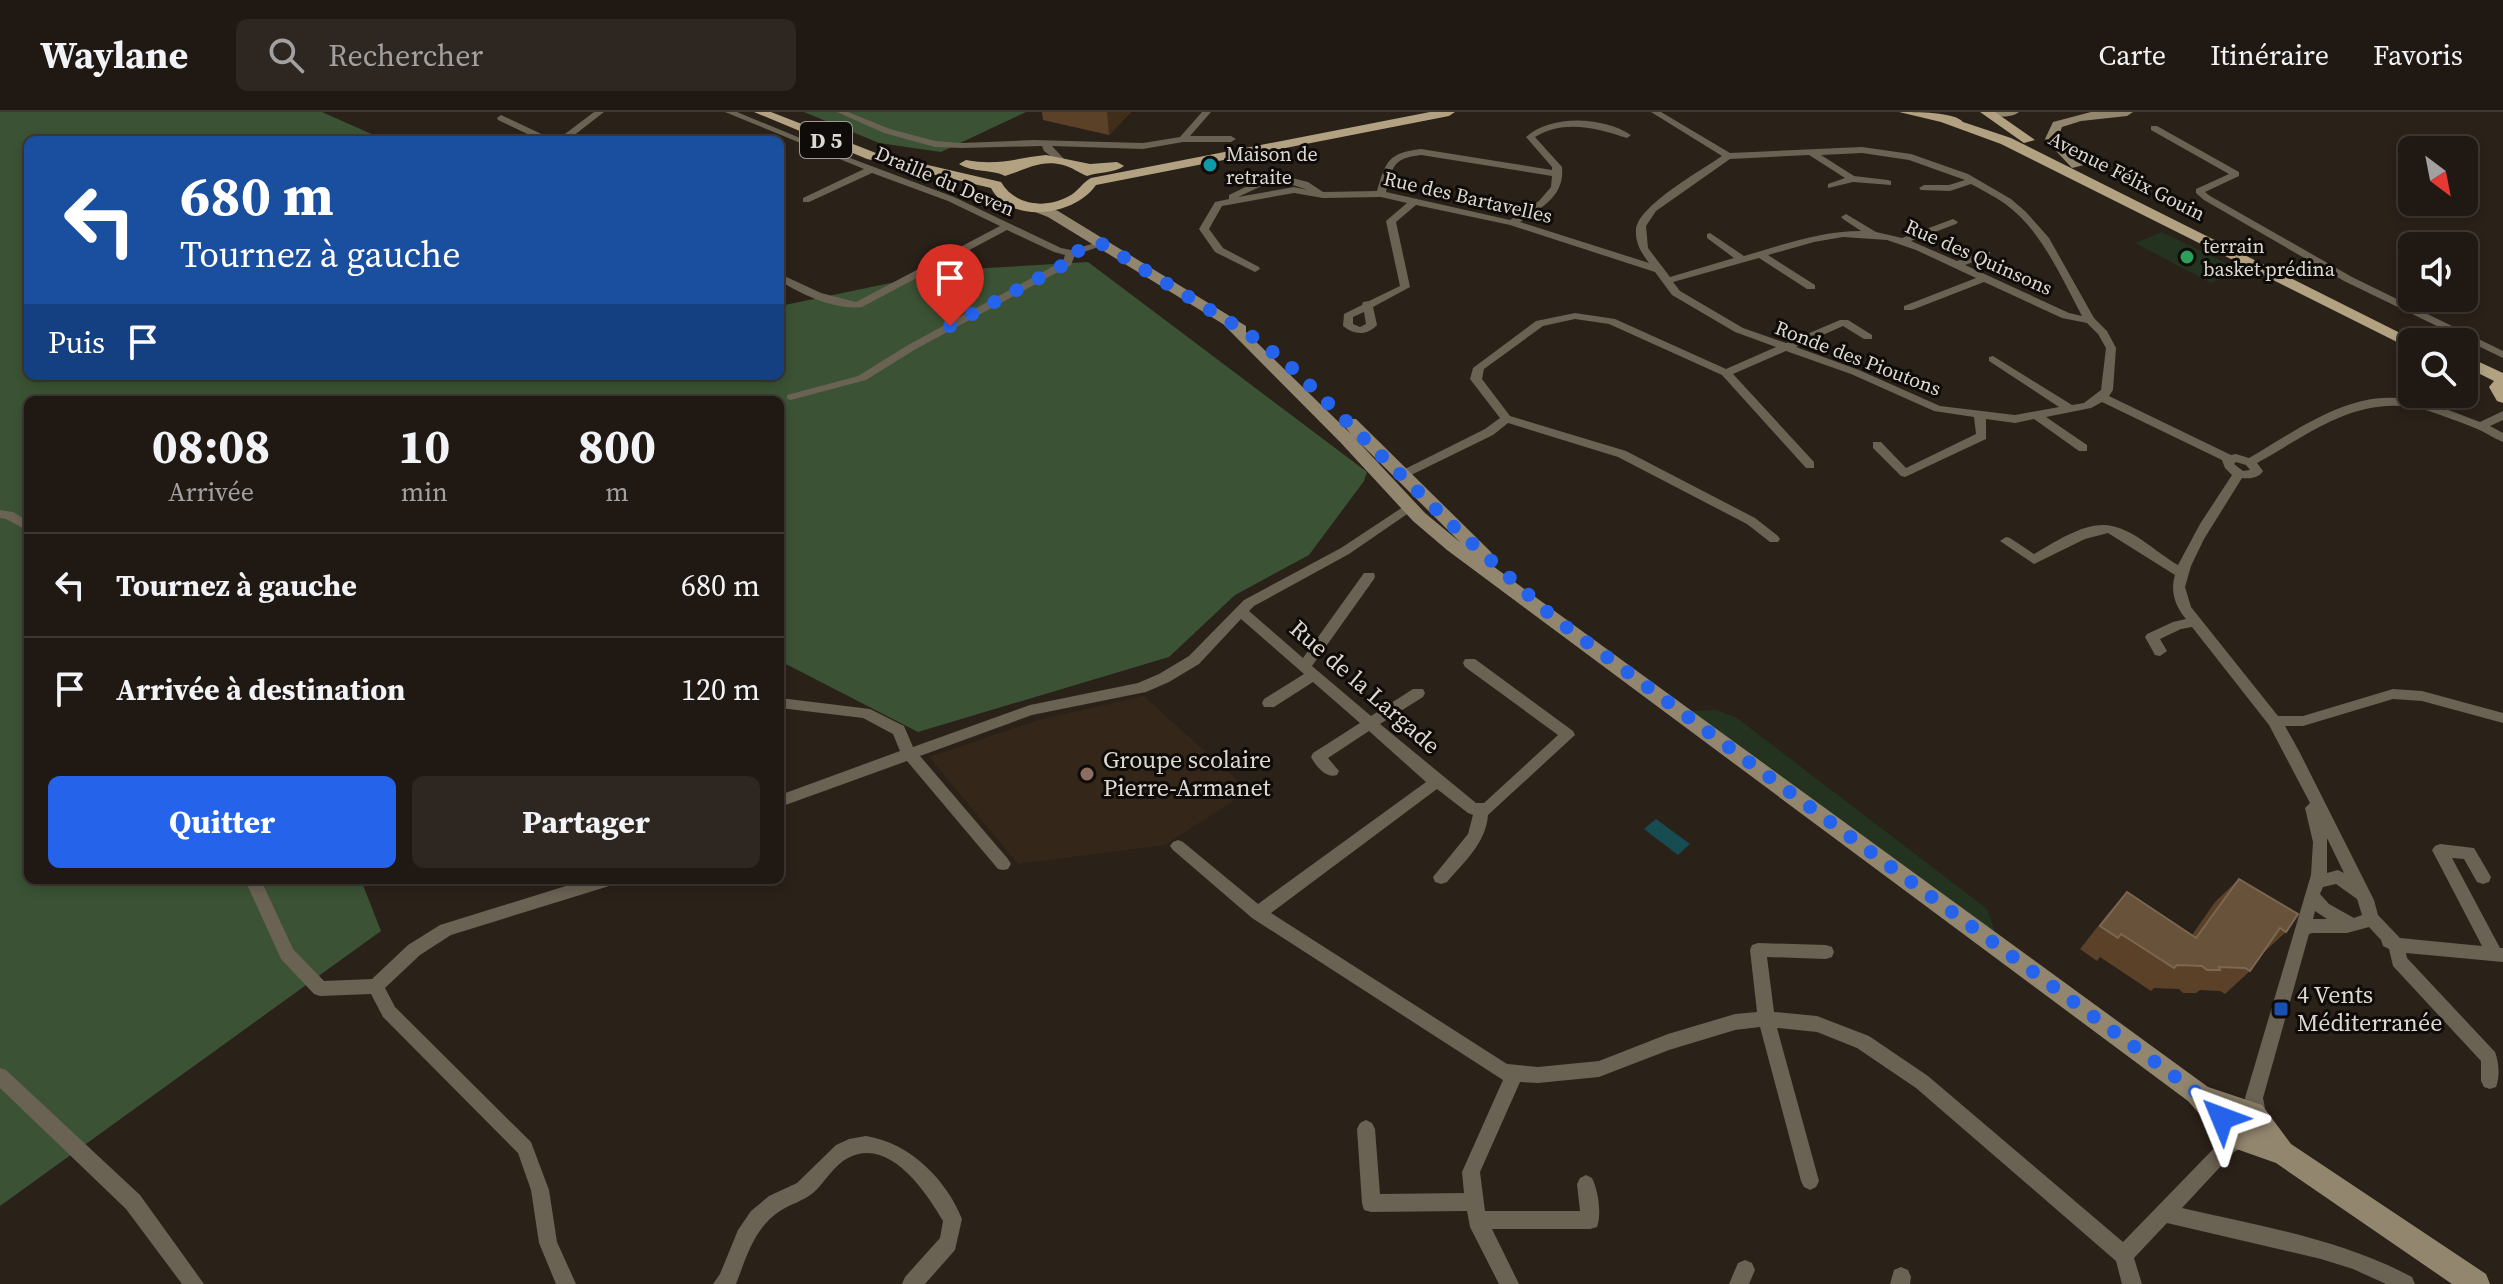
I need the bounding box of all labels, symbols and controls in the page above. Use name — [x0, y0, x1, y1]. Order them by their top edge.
search box — [236, 19, 796, 91]
text: Waylane — [40, 29, 188, 81]
icon: search — [264, 33, 308, 77]
text: Rechercher — [328, 35, 483, 76]
text: Carte — [2099, 36, 2166, 74]
text: Itinéraire — [2210, 36, 2329, 74]
text: Favoris — [2373, 36, 2463, 74]
road number: D 5 — [800, 122, 852, 158]
street label: Avenue Félix Gouin — [2044, 124, 2210, 228]
north arrow — [2398, 136, 2478, 216]
map controls — [2398, 136, 2478, 408]
street label: Draille du Deven — [871, 139, 1019, 223]
place label: Maison de retraite — [1226, 140, 1318, 191]
marker: Maison de retraite — [1201, 156, 1219, 174]
text: 680 m — [180, 157, 334, 234]
street label: Rue des Bartavelles — [1381, 164, 1555, 230]
icon: left — [48, 168, 152, 272]
street label: Rue des Quinsons — [1901, 212, 2057, 302]
text: Tournez à gauche — [180, 230, 461, 279]
place label: terrain basket prédina — [2203, 232, 2336, 283]
button: sound — [2398, 232, 2478, 312]
pin — [916, 244, 984, 326]
marker: terrain basket prédina — [2178, 248, 2196, 266]
icon: arrive — [928, 256, 972, 300]
street label: Ronde des Pioutons — [1771, 313, 1945, 403]
icon: arrive — [121, 320, 165, 364]
text: Puis — [48, 322, 105, 363]
button: search — [2398, 328, 2478, 408]
text: 08:08 — [152, 413, 270, 479]
text: 10 — [398, 413, 450, 479]
text: 800 — [578, 413, 656, 479]
text: Arrivée — [168, 474, 254, 510]
text: min — [401, 474, 448, 510]
text: m — [605, 474, 629, 510]
icon: left — [48, 563, 92, 607]
text: Tournez à gauche — [116, 565, 357, 606]
text: 680 m — [681, 565, 760, 606]
street label: Rue de la Largade — [1283, 612, 1448, 761]
icon: arrive — [48, 667, 92, 711]
text: Arrivée à destination — [116, 669, 406, 710]
text: 120 m — [681, 669, 760, 710]
place label: Groupe scolaire Pierre-Armanet — [1103, 743, 1271, 804]
marker: Groupe scolaire Pierre-Armanet — [1078, 765, 1096, 783]
button: Quitter — [48, 776, 396, 868]
button: Partager — [412, 776, 760, 868]
place label: 4 Vents Méditerranée — [2297, 978, 2442, 1039]
marker: 4 Vents Méditerranée — [2272, 1000, 2290, 1018]
position arrow — [2180, 1076, 2264, 1160]

